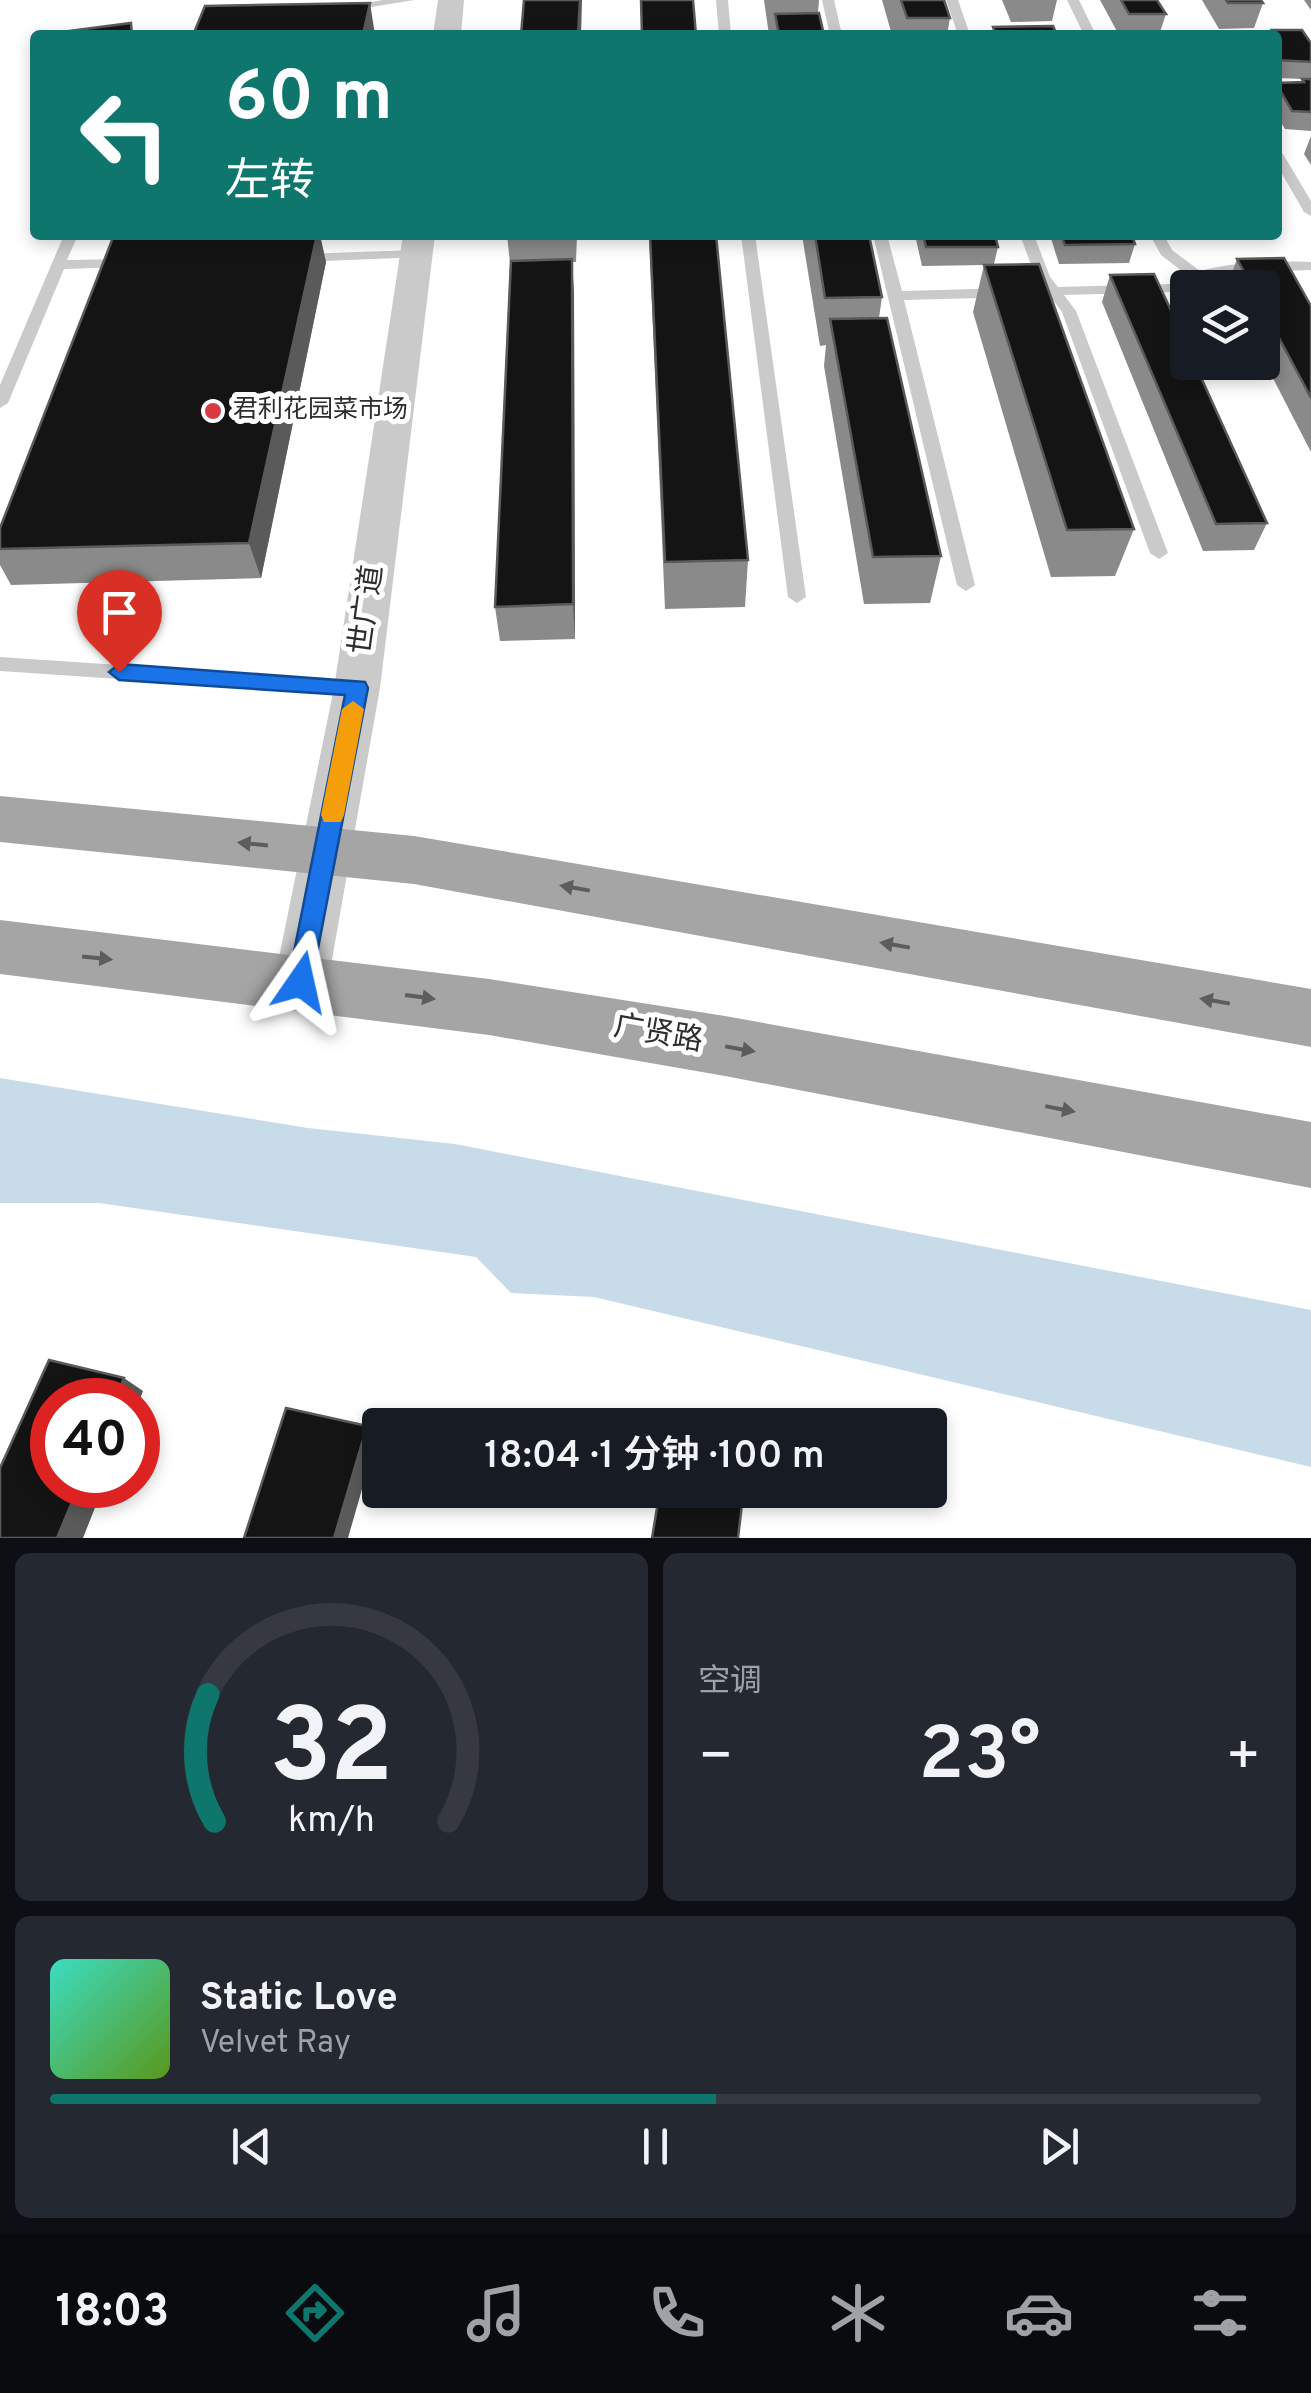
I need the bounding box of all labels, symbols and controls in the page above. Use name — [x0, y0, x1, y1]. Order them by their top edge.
text: 60 m — [225, 56, 393, 145]
icon: left — [60, 70, 190, 200]
text: 左转 — [225, 155, 315, 212]
map controls — [1170, 270, 1280, 380]
button: layers — [1170, 270, 1280, 380]
place label: 君利花园菜市场 — [233, 395, 408, 427]
marker: 君利花园菜市场 — [202, 400, 224, 422]
street label: 世广道 — [343, 563, 393, 657]
pin — [77, 570, 162, 673]
icon: arrive — [92, 585, 147, 640]
one-way arrow — [237, 836, 269, 852]
one-way arrow — [559, 880, 590, 895]
position arrow — [249, 930, 353, 1034]
one-way arrow — [879, 937, 910, 952]
one-way arrow — [81, 950, 113, 966]
one-way arrow — [404, 990, 436, 1006]
one-way arrow — [1199, 993, 1230, 1008]
street label: 广贤路 — [610, 1009, 706, 1061]
one-way arrow — [725, 1042, 757, 1057]
one-way arrow — [1045, 1101, 1076, 1117]
speed limit sign: 40 — [30, 1378, 160, 1508]
text: 18:04 · 1 分钟 · 100 m — [484, 1433, 825, 1482]
text: 空调 — [698, 1663, 762, 1703]
text: 32 — [270, 1687, 393, 1819]
text: 23° — [919, 1711, 1040, 1806]
text: − — [698, 1724, 733, 1794]
text: + — [1226, 1724, 1261, 1794]
text: km/h — [288, 1799, 375, 1845]
text: Static Love — [200, 1975, 398, 2024]
text: Velvet Ray — [200, 2024, 351, 2064]
icon: previous — [224, 2119, 279, 2174]
icon: pause — [628, 2119, 683, 2174]
icon: next — [1032, 2119, 1087, 2174]
icon: directions — [280, 2278, 350, 2348]
icon: music — [461, 2278, 531, 2348]
icon: phone — [642, 2278, 712, 2348]
icon: climate — [823, 2278, 893, 2348]
icon: car — [1004, 2278, 1074, 2348]
icon: filters — [1185, 2278, 1255, 2348]
text: 18:03 — [56, 2285, 169, 2342]

